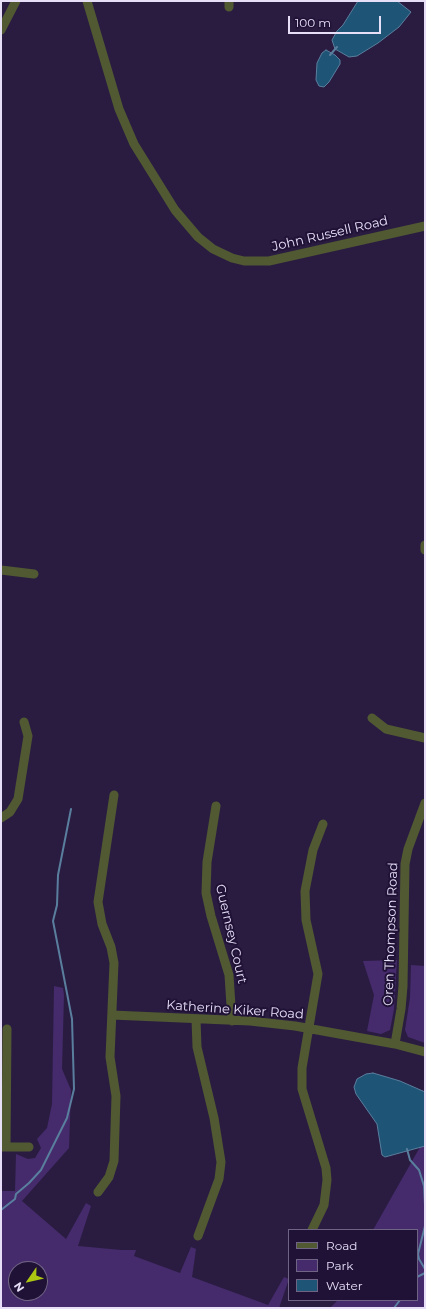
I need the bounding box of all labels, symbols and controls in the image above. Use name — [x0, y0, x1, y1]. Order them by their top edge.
scale bar — [290, 8, 383, 34]
text: 100 m — [295, 15, 331, 30]
street label: John Russell Road — [270, 213, 390, 255]
street label: Oren Thompson Road — [381, 862, 401, 1006]
street label: Guernsey Court — [212, 883, 250, 985]
street label: Katherine Kiker Road — [166, 997, 304, 1023]
legend — [288, 1229, 418, 1301]
text: Road — [326, 1238, 357, 1253]
text: Park — [326, 1258, 353, 1273]
north arrow — [8, 1261, 48, 1301]
text: Water — [326, 1278, 362, 1293]
text: N — [11, 1280, 27, 1295]

